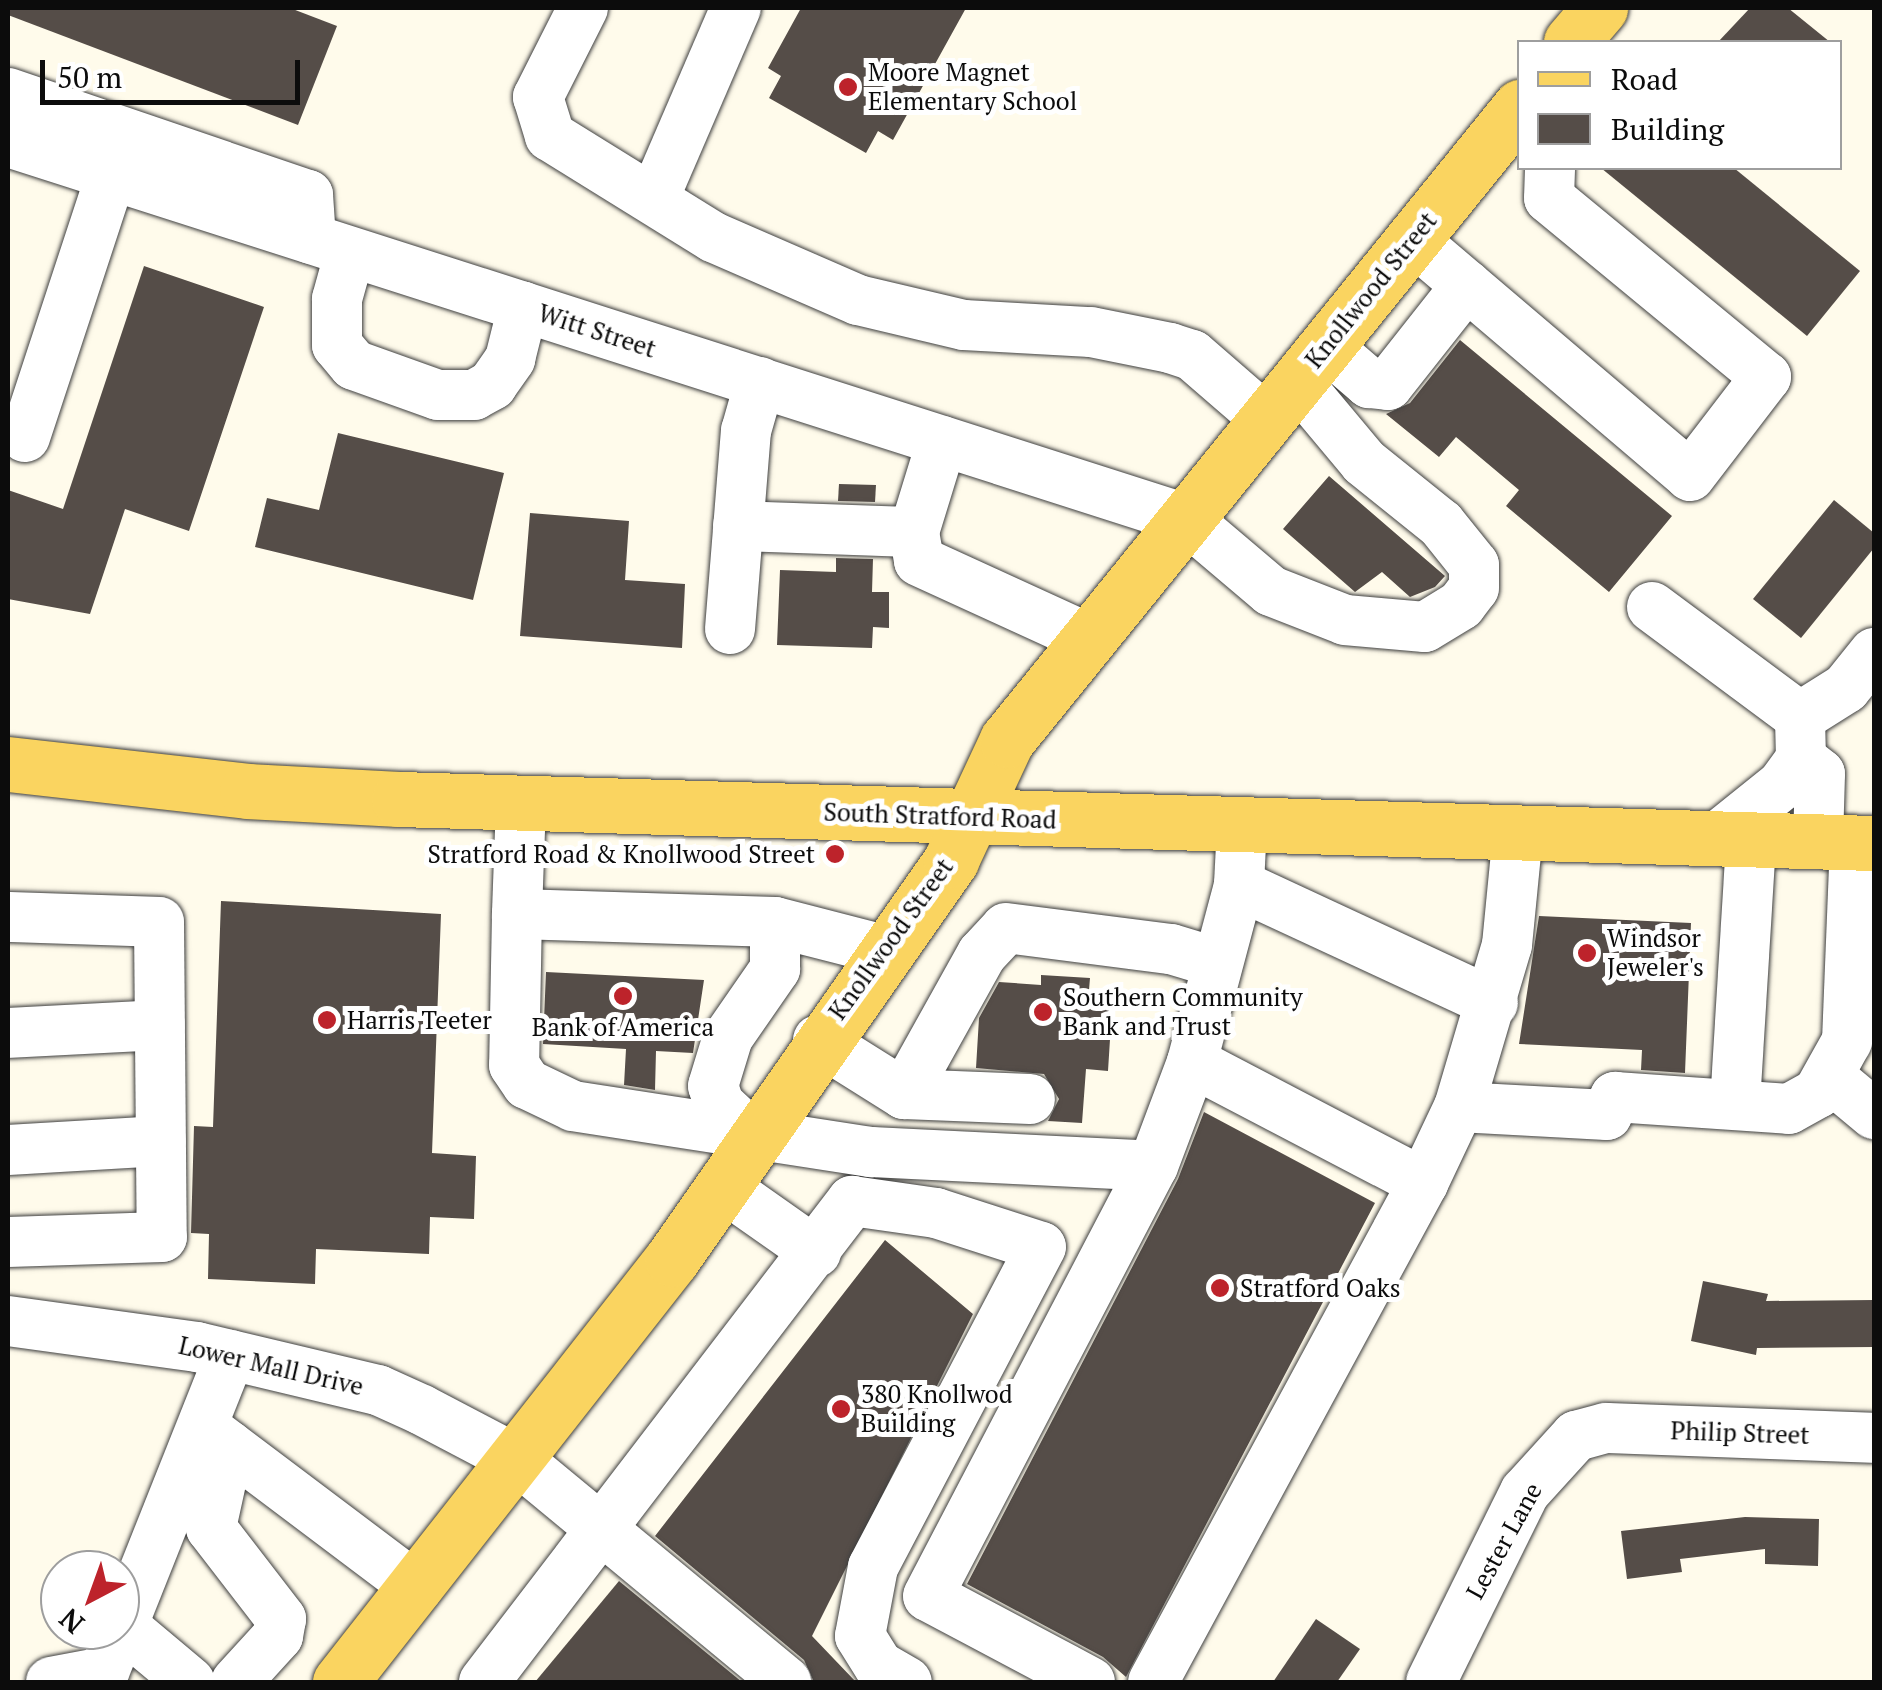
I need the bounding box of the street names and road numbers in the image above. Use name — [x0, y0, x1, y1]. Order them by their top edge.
street label: Knollwood Street — [1299, 206, 1443, 374]
street label: Witt Street — [534, 298, 660, 364]
street label: South Stratford Road — [823, 797, 1057, 835]
street label: Knollwood Street — [822, 852, 960, 1026]
street label: Lower Mall Drive — [176, 1330, 366, 1402]
street label: Philip Street — [1670, 1416, 1810, 1450]
street label: Lester Lane — [1460, 1478, 1548, 1604]

